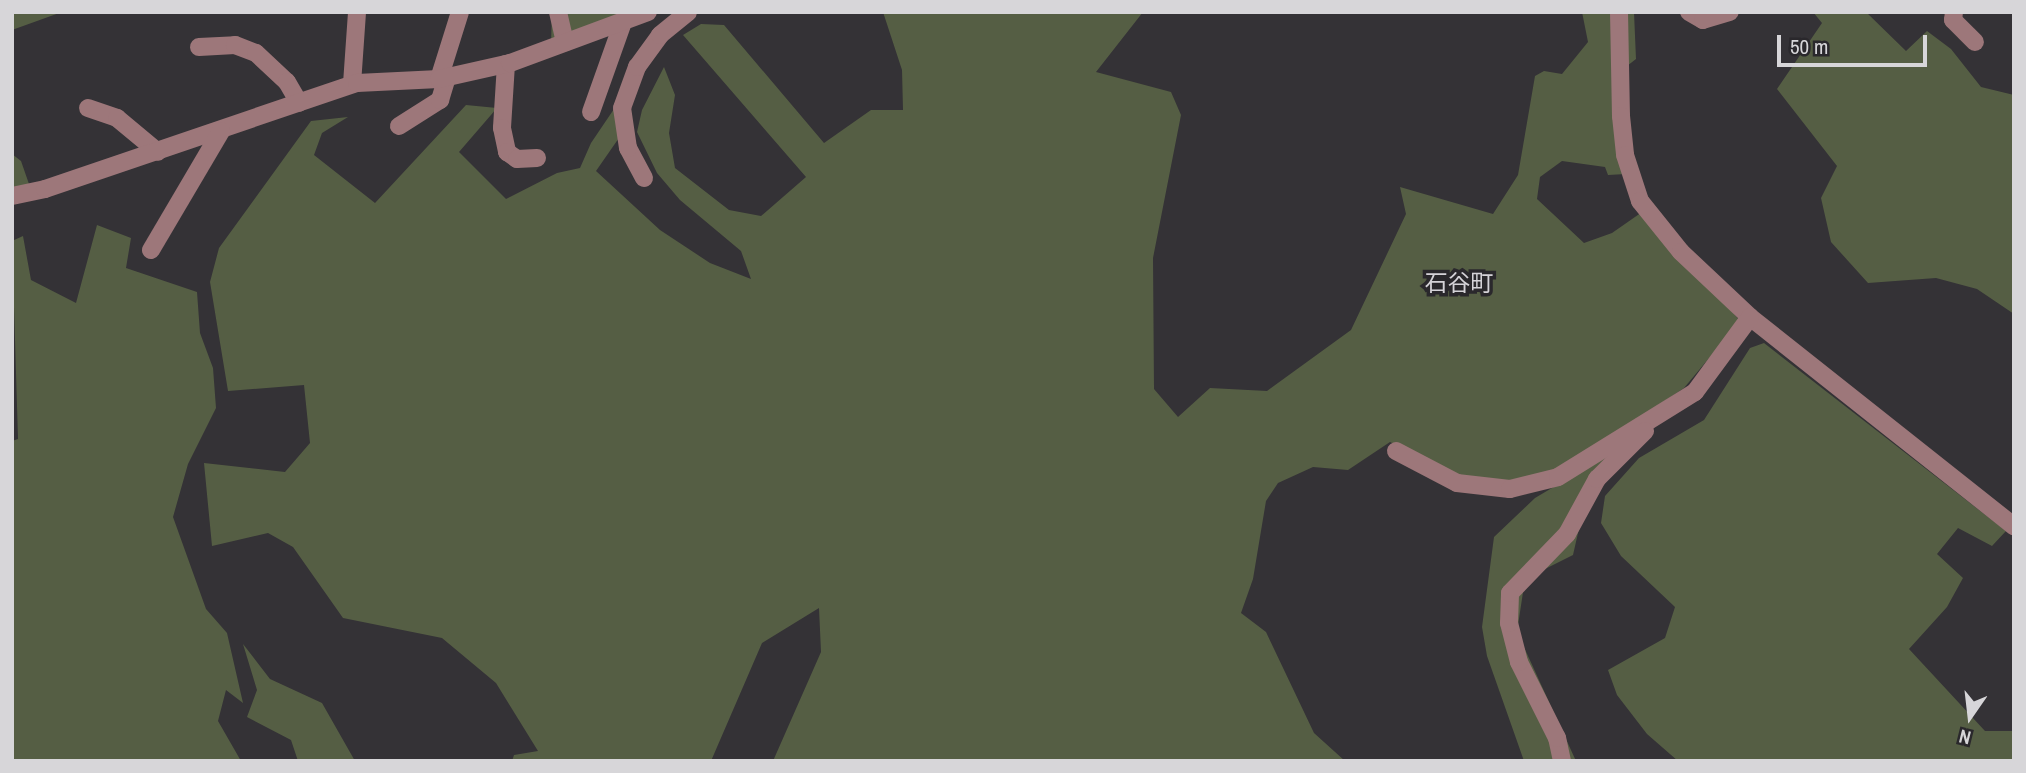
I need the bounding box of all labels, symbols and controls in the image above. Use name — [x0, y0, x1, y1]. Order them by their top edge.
scale bar — [1781, 21, 1932, 65]
text: 50 m — [1790, 32, 1828, 61]
district label: 石谷町 — [1425, 269, 1493, 297]
north arrow — [1935, 682, 2005, 752]
text: N — [1956, 723, 1974, 751]

